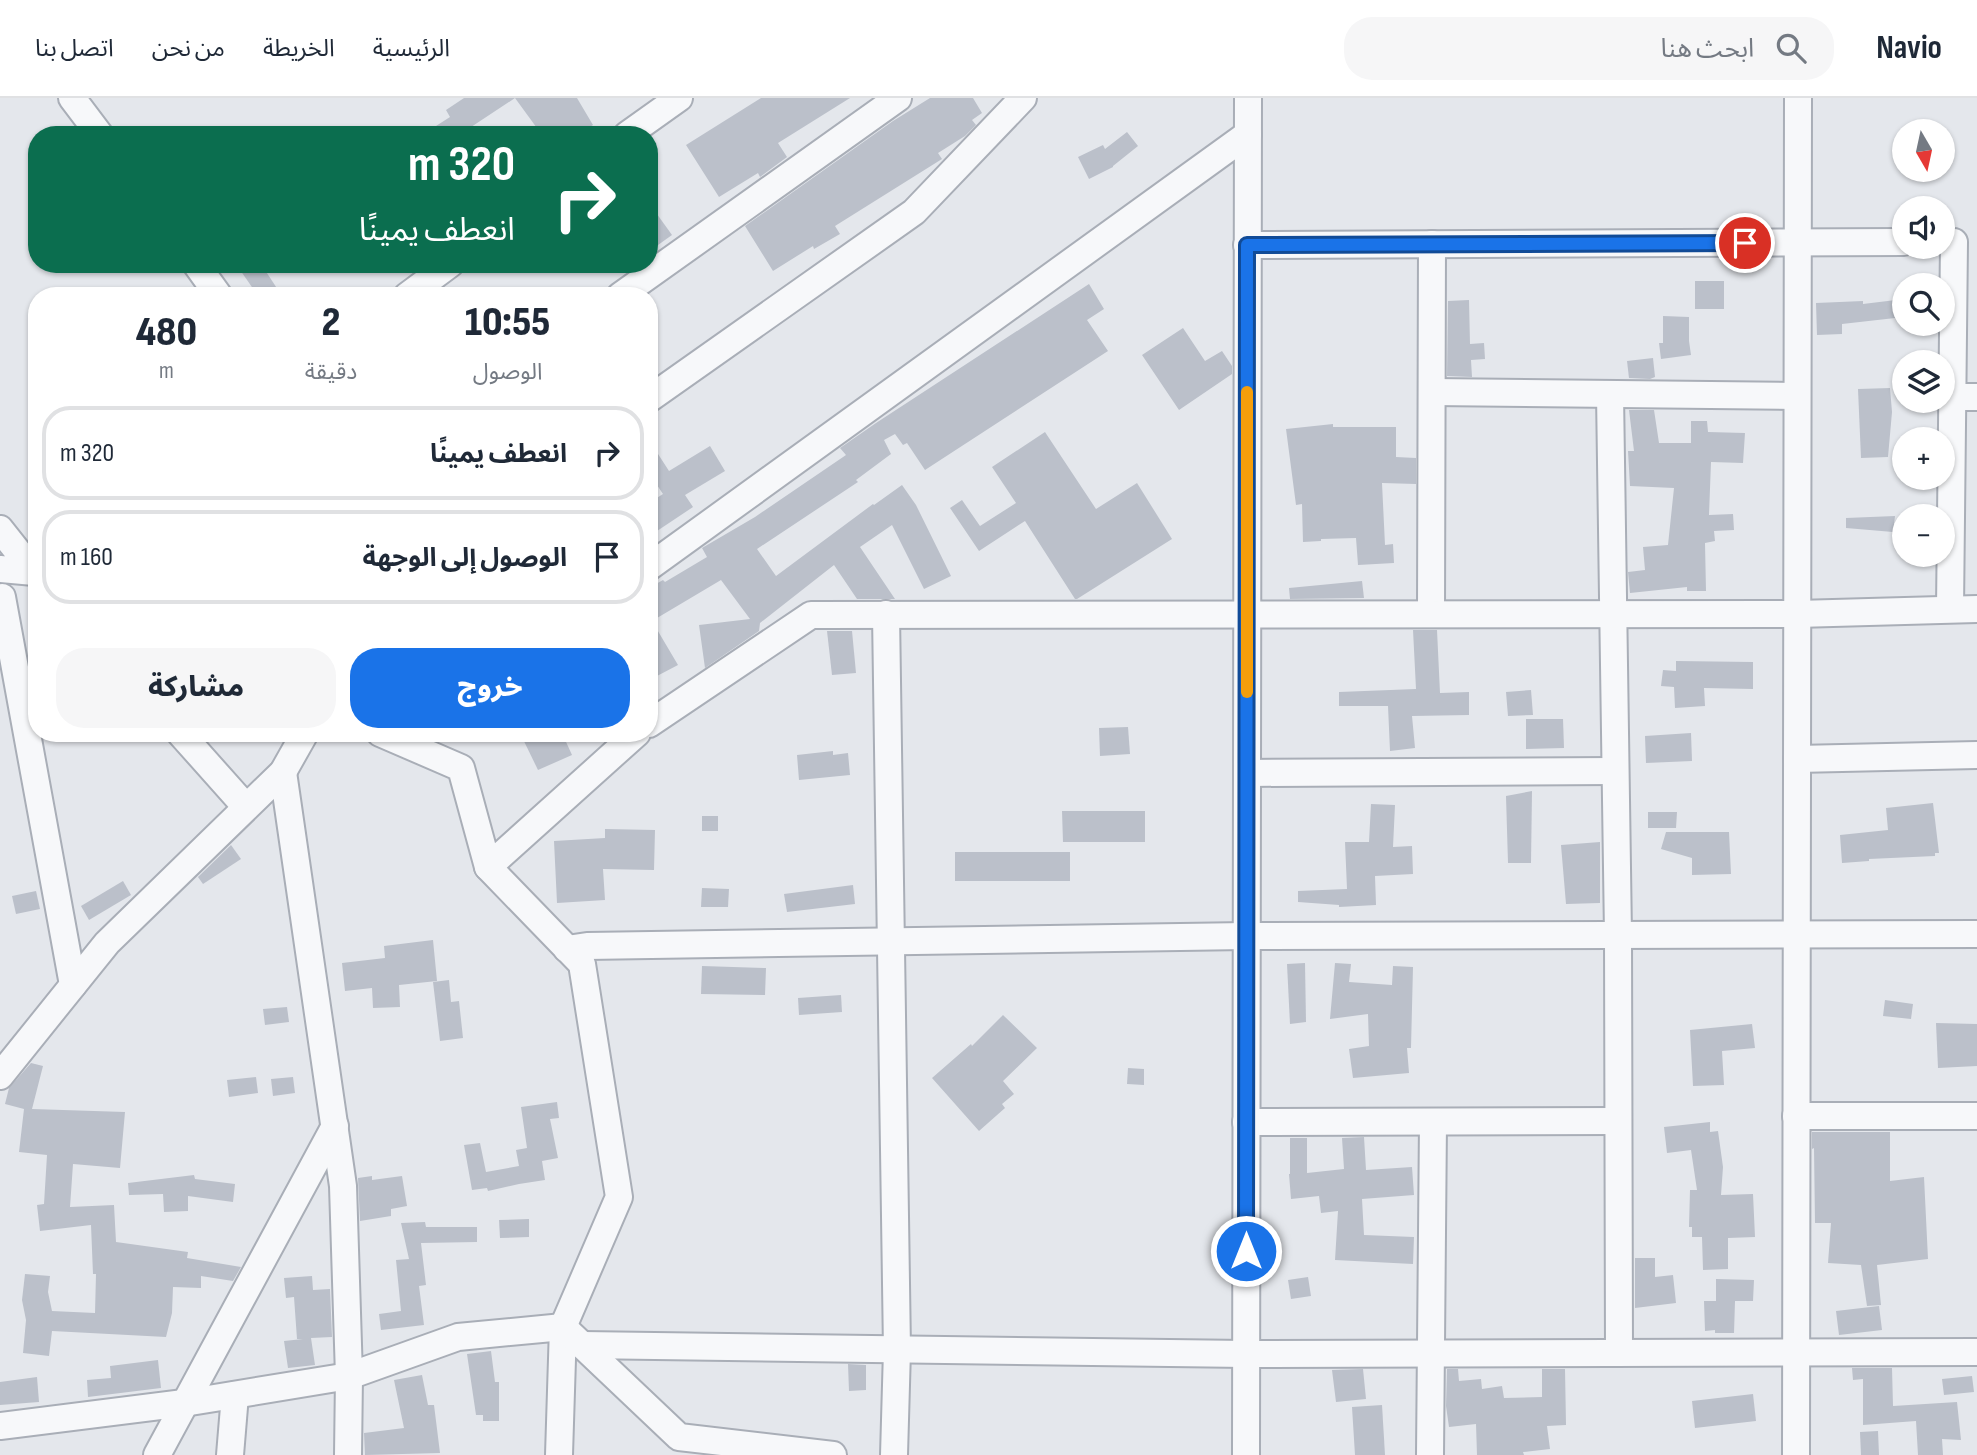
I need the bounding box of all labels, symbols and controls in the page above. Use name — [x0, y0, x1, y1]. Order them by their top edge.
search box — [1344, 17, 1834, 80]
text: Navio — [1876, 28, 1942, 68]
icon: search — [1772, 29, 1810, 67]
text: اتصل بنا — [35, 34, 114, 63]
text: من نحن — [152, 34, 225, 63]
text: الخريطة — [263, 34, 335, 63]
text: الرئيسية — [373, 34, 450, 63]
text: ابحث هنا — [1661, 34, 1754, 65]
north arrow — [1892, 119, 1955, 182]
map controls — [1892, 119, 1955, 567]
text: 320 m — [408, 136, 515, 195]
icon: right — [539, 154, 630, 245]
button: sound — [1892, 196, 1955, 259]
text: انعطف يمينًا — [359, 211, 515, 250]
pin — [1715, 213, 1775, 273]
icon: arrive — [1726, 224, 1764, 262]
button: search — [1892, 273, 1955, 336]
text: 2 — [322, 297, 340, 348]
text: 10:55 — [465, 297, 550, 348]
text: 480 — [136, 307, 197, 358]
button: layers — [1892, 350, 1955, 413]
text: m — [159, 357, 174, 385]
text: دقيقة — [305, 358, 357, 386]
text: الوصول — [473, 358, 543, 386]
button: + — [1892, 427, 1955, 490]
icon: right — [588, 434, 626, 472]
text: 320 m — [60, 438, 114, 469]
text: انعطف يمينًا — [430, 439, 567, 470]
button: − — [1892, 504, 1955, 567]
icon: arrive — [588, 538, 626, 576]
text: 160 m — [60, 542, 113, 573]
text: الوصول إلى الوجهة — [363, 543, 567, 574]
button: مشاركة — [56, 648, 336, 728]
button: خروج — [350, 648, 630, 728]
position arrow — [1209, 1214, 1283, 1288]

